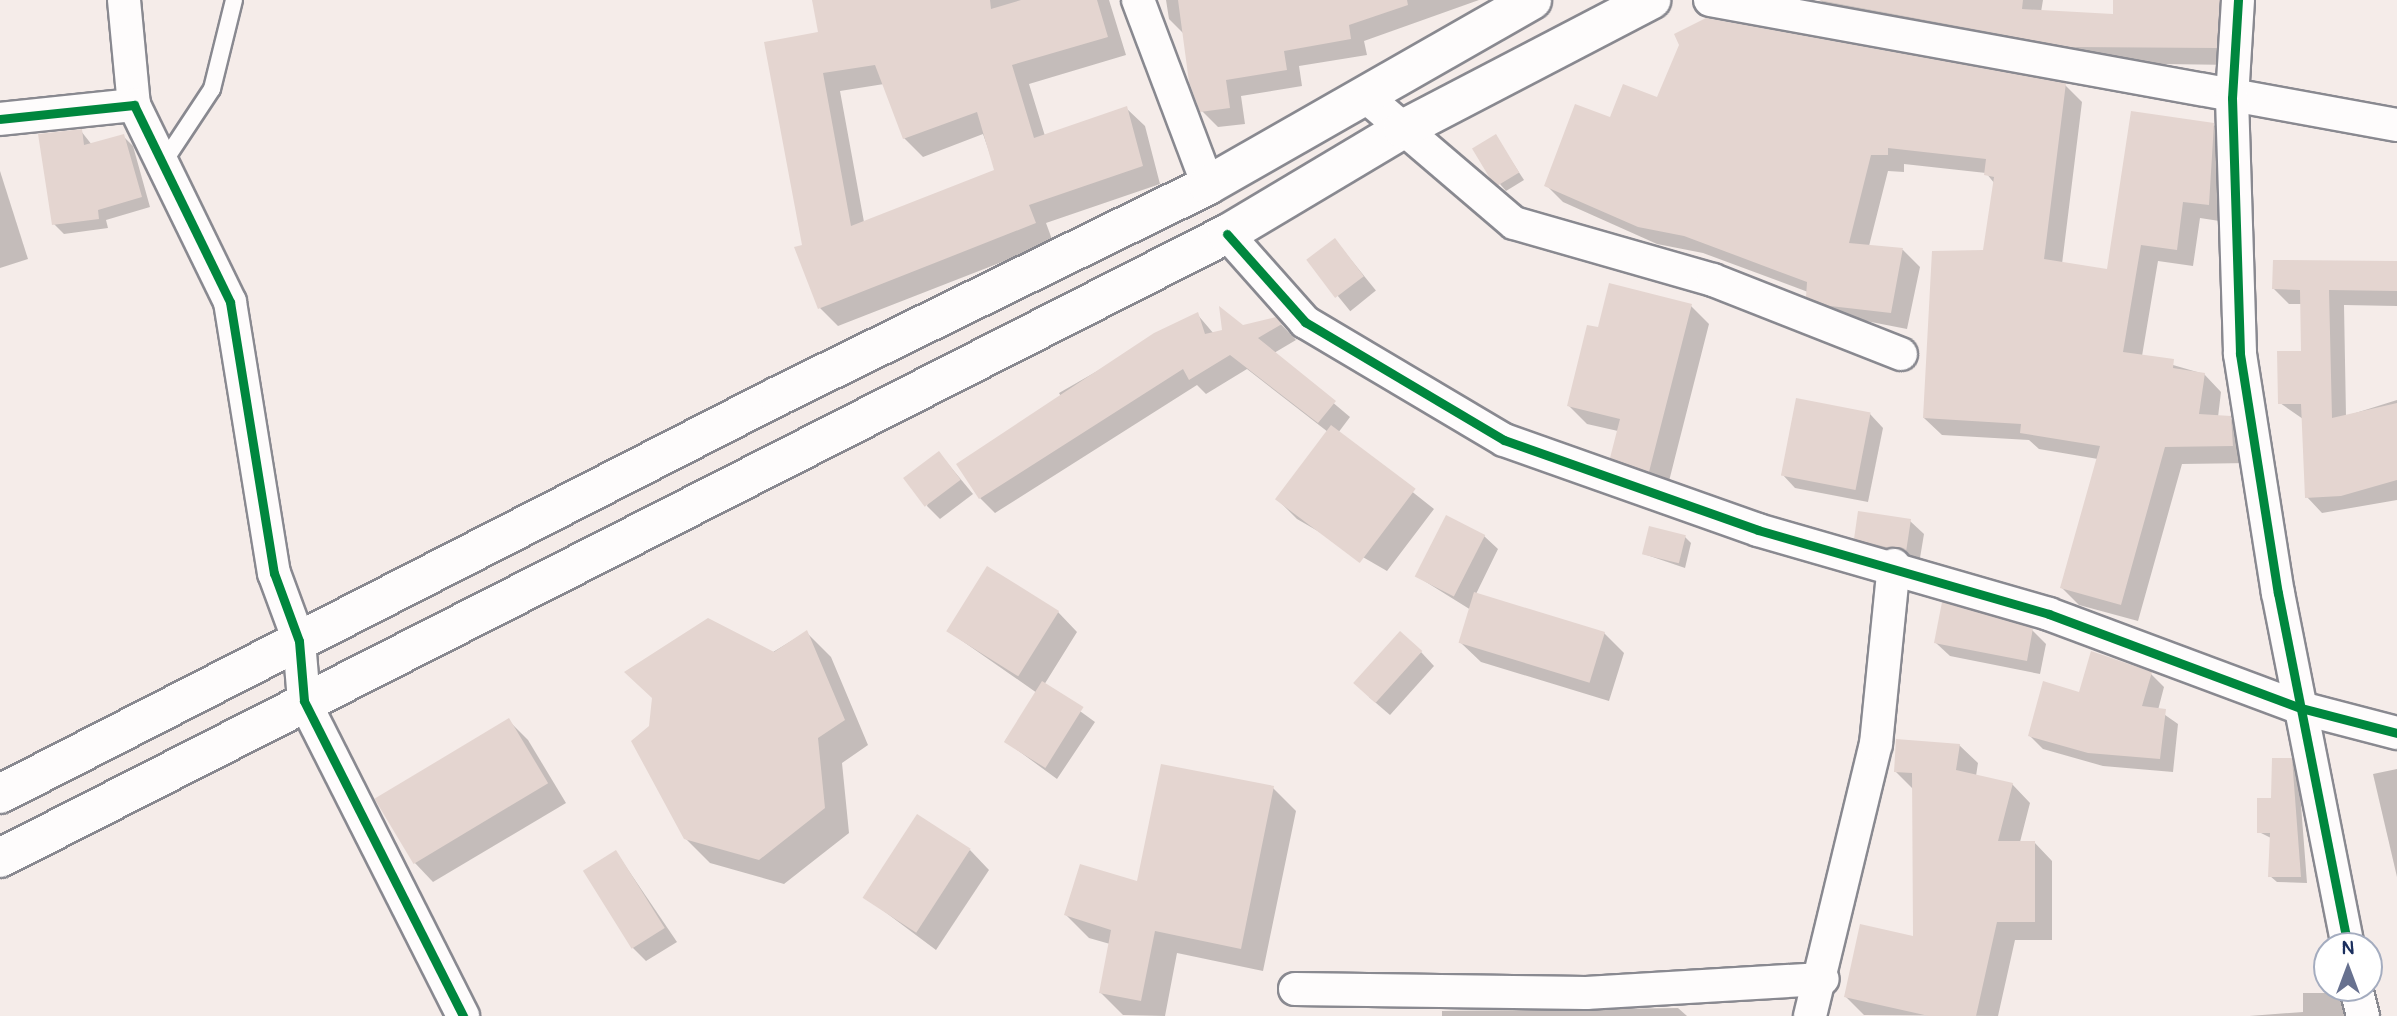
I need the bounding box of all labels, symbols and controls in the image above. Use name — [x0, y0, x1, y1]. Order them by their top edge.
north arrow — [2313, 932, 2383, 1002]
text: N — [2342, 936, 2354, 960]

